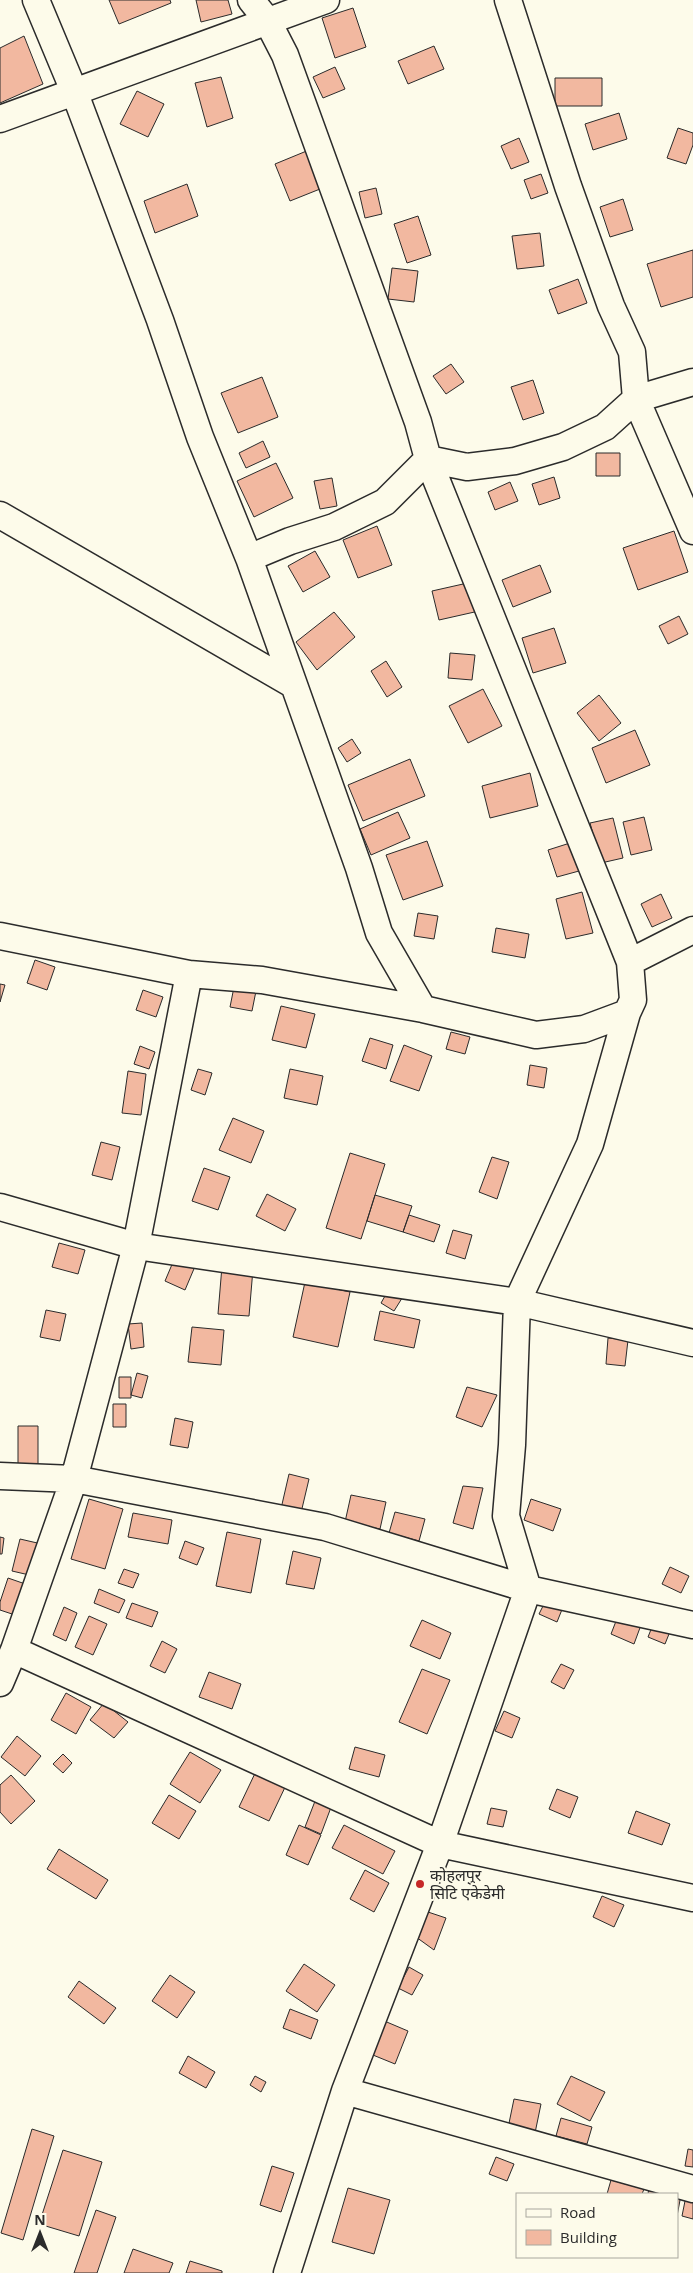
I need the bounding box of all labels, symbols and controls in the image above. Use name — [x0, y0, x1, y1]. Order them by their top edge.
place label: कोहलपुर सिटि एकेडेमी — [430, 1864, 506, 1904]
marker: कोहलपुर सिटि एकेडेमी — [414, 1878, 426, 1890]
legend — [516, 2193, 678, 2258]
text: Road — [560, 2202, 596, 2222]
north arrow — [15, 2208, 65, 2258]
text: N — [34, 2210, 46, 2229]
text: Building — [560, 2227, 617, 2247]

